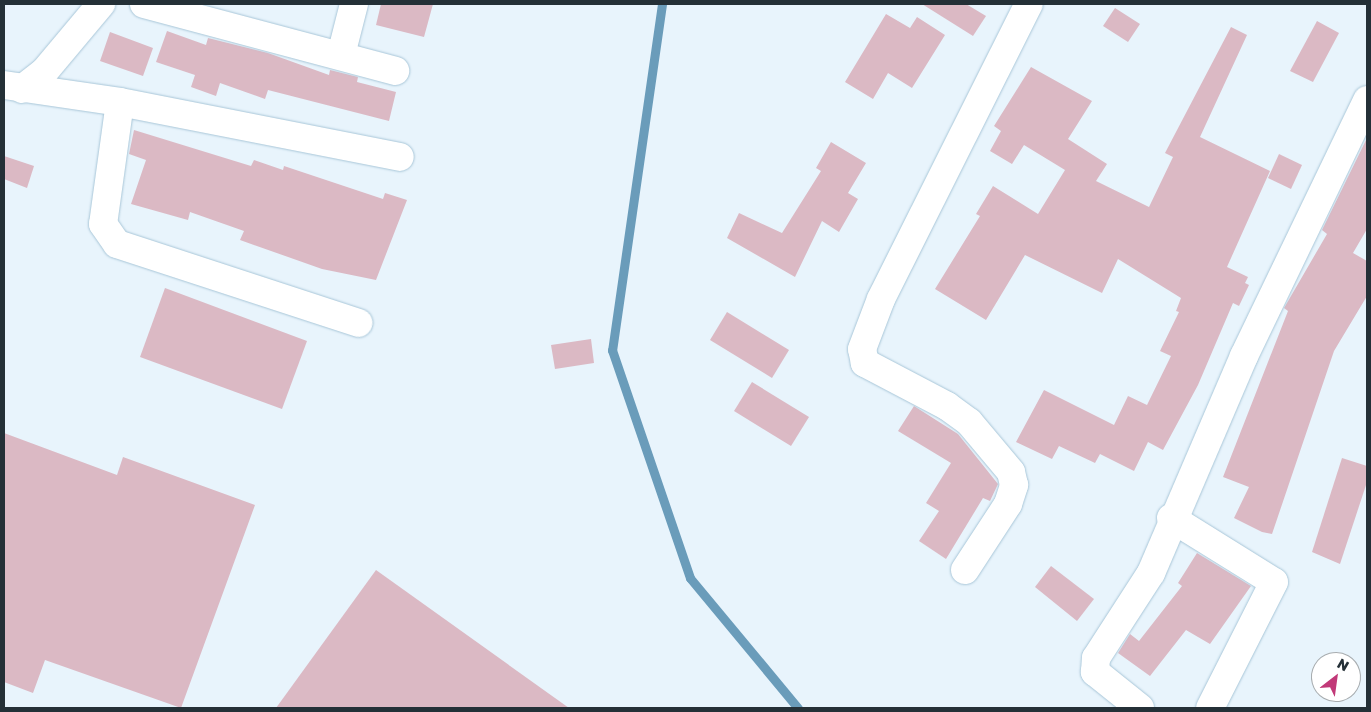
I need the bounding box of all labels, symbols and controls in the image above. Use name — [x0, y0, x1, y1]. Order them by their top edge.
north arrow — [1311, 652, 1361, 702]
text: N — [1334, 654, 1352, 674]

